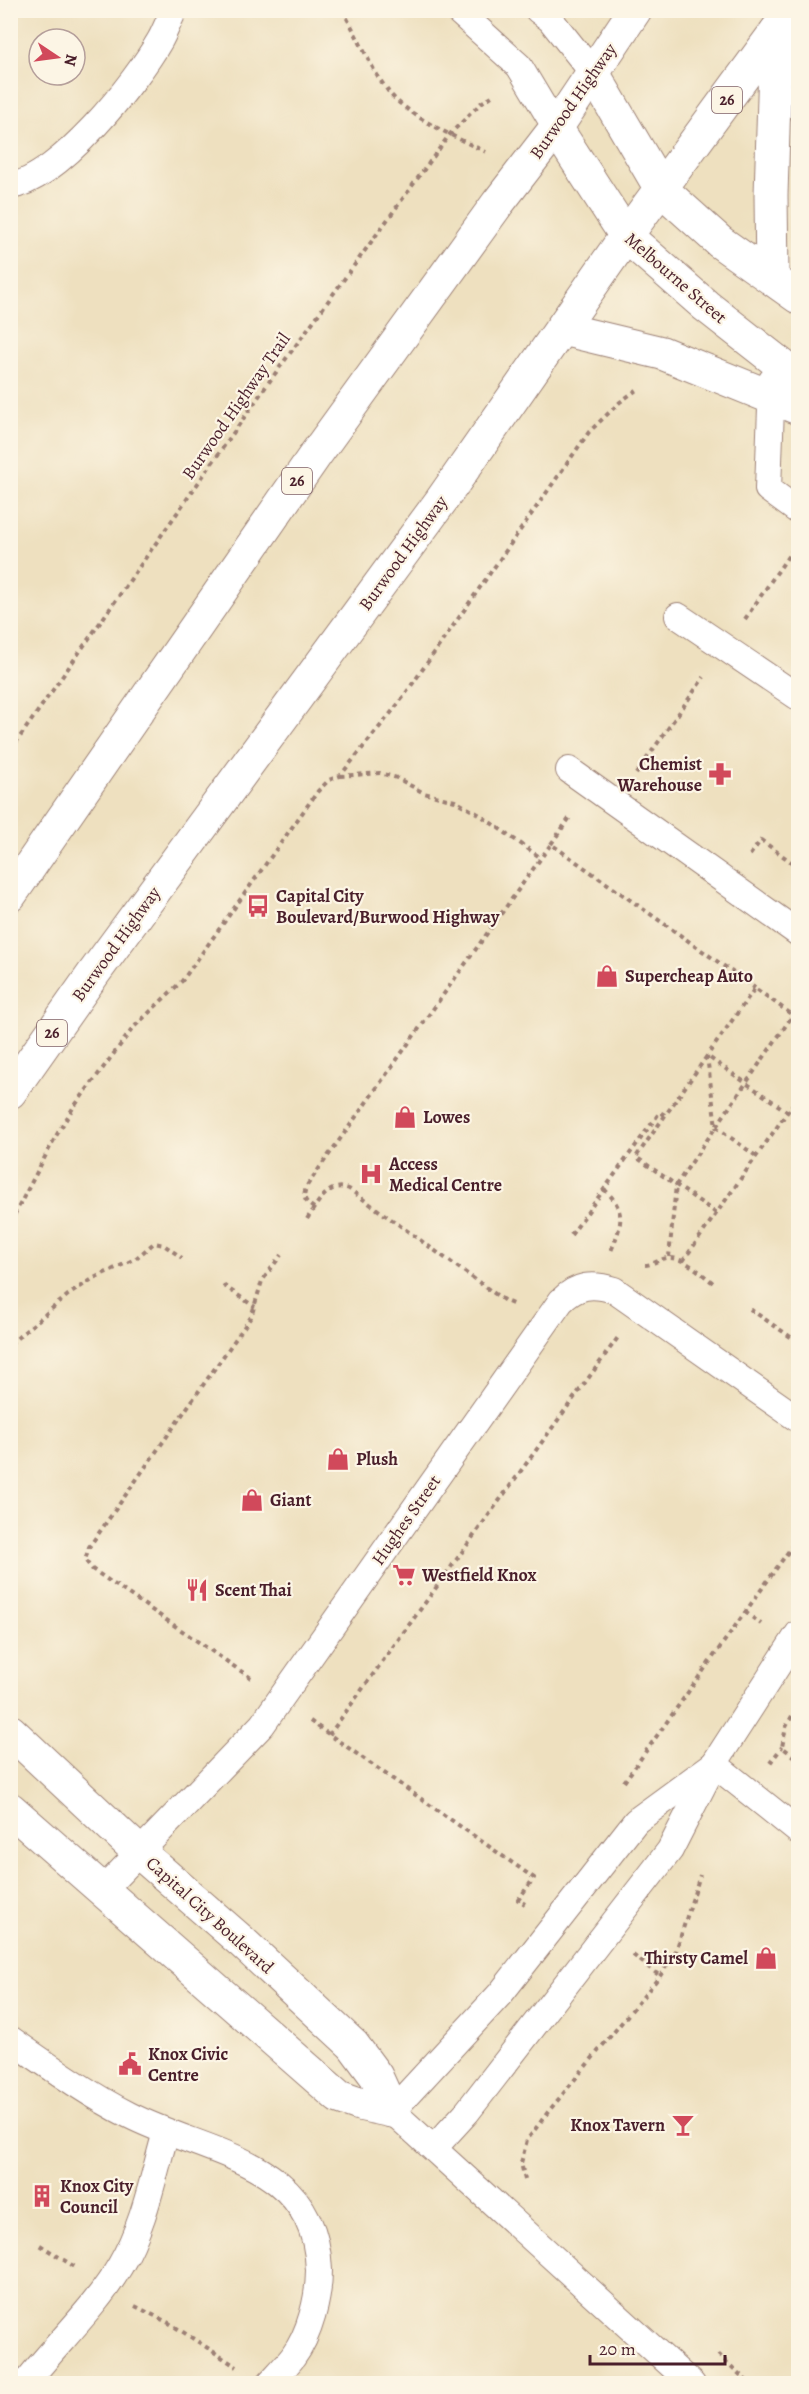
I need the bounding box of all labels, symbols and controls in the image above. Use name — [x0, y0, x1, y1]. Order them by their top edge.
north arrow — [27, 27, 87, 87]
street label: Burwood Highway — [524, 37, 623, 164]
text: N — [59, 52, 83, 69]
road number: 26 — [712, 87, 742, 113]
street label: Melbourne Street — [620, 227, 732, 329]
street label: Burwood Highway Trail — [176, 327, 296, 484]
road number: 26 — [282, 468, 312, 494]
street label: Burwood Highway — [353, 490, 453, 615]
place label: Chemist Warehouse — [616, 752, 702, 797]
pharmacy icon: Chemist Warehouse — [707, 761, 733, 787]
street label: Burwood Highway — [66, 881, 166, 1006]
place label: Capital City Boulevard/Burwood Highway — [276, 884, 500, 929]
bus stop icon: Capital City Boulevard/Burwood Highway — [245, 893, 271, 919]
shop icon: Supercheap Auto — [594, 963, 620, 989]
place label: Supercheap Auto — [625, 964, 753, 988]
road number: 26 — [37, 1020, 67, 1046]
shop icon: Lowes — [392, 1104, 418, 1130]
place label: Lowes — [423, 1105, 470, 1129]
place label: Access Medical Centre — [388, 1152, 502, 1197]
hospital icon: Access Medical Centre — [358, 1161, 384, 1187]
shop icon: Plush — [325, 1446, 351, 1472]
place label: Plush — [356, 1447, 398, 1471]
street label: Hughes Street — [366, 1470, 446, 1570]
shop icon: Giant — [239, 1487, 265, 1513]
place label: Giant — [270, 1488, 311, 1512]
supermarket icon: Westfield Knox — [391, 1562, 417, 1588]
place label: Westfield Knox — [421, 1563, 536, 1587]
restaurant icon: Scent Thai — [184, 1577, 210, 1603]
place label: Scent Thai — [215, 1578, 292, 1602]
street label: Capital City Boulevard — [141, 1851, 279, 1979]
shop icon: Thirsty Camel — [753, 1945, 779, 1971]
place label: Thirsty Camel — [644, 1946, 748, 1970]
place label: Knox Civic Centre — [148, 2042, 229, 2087]
public building icon: Knox Civic Centre — [117, 2051, 143, 2077]
bar icon: Knox Tavern — [670, 2112, 696, 2138]
place label: Knox Tavern — [570, 2113, 665, 2137]
place label: Knox City Council — [60, 2174, 134, 2219]
building icon: Knox City Council — [29, 2183, 55, 2209]
scale bar — [590, 2328, 725, 2366]
text: 20 m — [599, 2337, 636, 2361]

